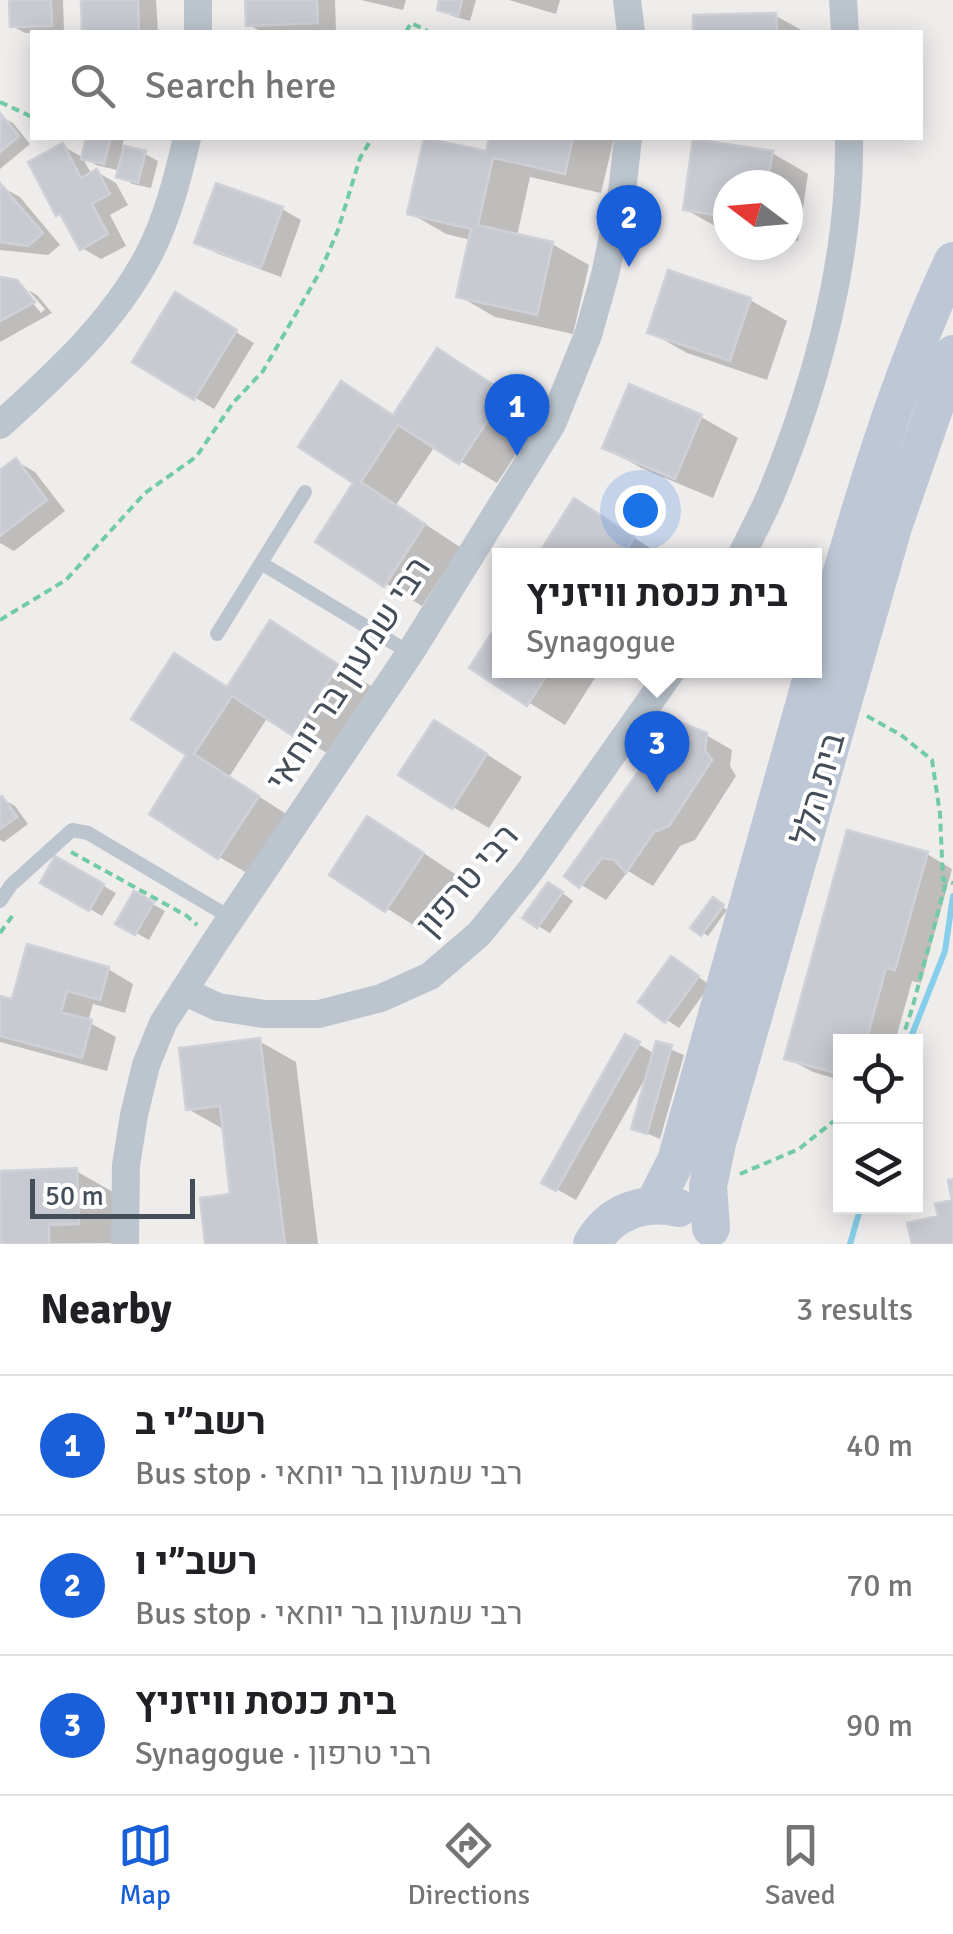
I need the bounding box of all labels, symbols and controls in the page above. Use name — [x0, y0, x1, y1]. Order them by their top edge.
search box — [30, 30, 923, 140]
icon: search — [65, 58, 120, 113]
text: Search here — [145, 62, 337, 109]
north arrow — [713, 170, 803, 260]
pin: 2 — [596, 184, 662, 267]
pin: 1 — [484, 374, 550, 456]
your location — [615, 485, 666, 536]
popup — [492, 548, 822, 678]
street label: רבי שמעון בר יוחאי — [256, 549, 440, 799]
text: בית כנסת וויזניץ — [526, 570, 788, 617]
text: Synagogue — [526, 622, 676, 661]
pin: 3 — [624, 710, 690, 793]
street label: בית הלל — [781, 728, 855, 850]
street label: רבי טרפון — [407, 815, 527, 945]
map controls — [833, 1034, 923, 1214]
button: locate — [833, 1034, 923, 1124]
button: layers — [833, 1124, 923, 1214]
scale bar — [30, 1174, 195, 1218]
text: 50 m — [45, 1179, 104, 1213]
text: Nearby — [40, 1284, 172, 1335]
text: 3 results — [796, 1290, 913, 1329]
text: רשב״י ב — [135, 1398, 266, 1445]
text: 1 — [64, 1426, 81, 1465]
text: 40 m — [846, 1426, 913, 1465]
text: Bus stop · רבי שמעון בר יוחאי — [135, 1454, 523, 1493]
text: רשב״י ו — [135, 1538, 257, 1585]
text: 2 — [64, 1566, 81, 1605]
text: 70 m — [846, 1566, 913, 1605]
text: Bus stop · רבי שמעון בר יוחאי — [135, 1594, 523, 1633]
text: בית כנסת וויזניץ — [135, 1678, 396, 1725]
text: 3 — [64, 1706, 81, 1745]
text: 90 m — [846, 1706, 913, 1745]
text: Synagogue · רבי טרפון — [135, 1734, 432, 1773]
tab: Map — [118, 1818, 173, 1912]
tab: Directions — [408, 1818, 530, 1912]
tab: Saved — [765, 1818, 835, 1912]

